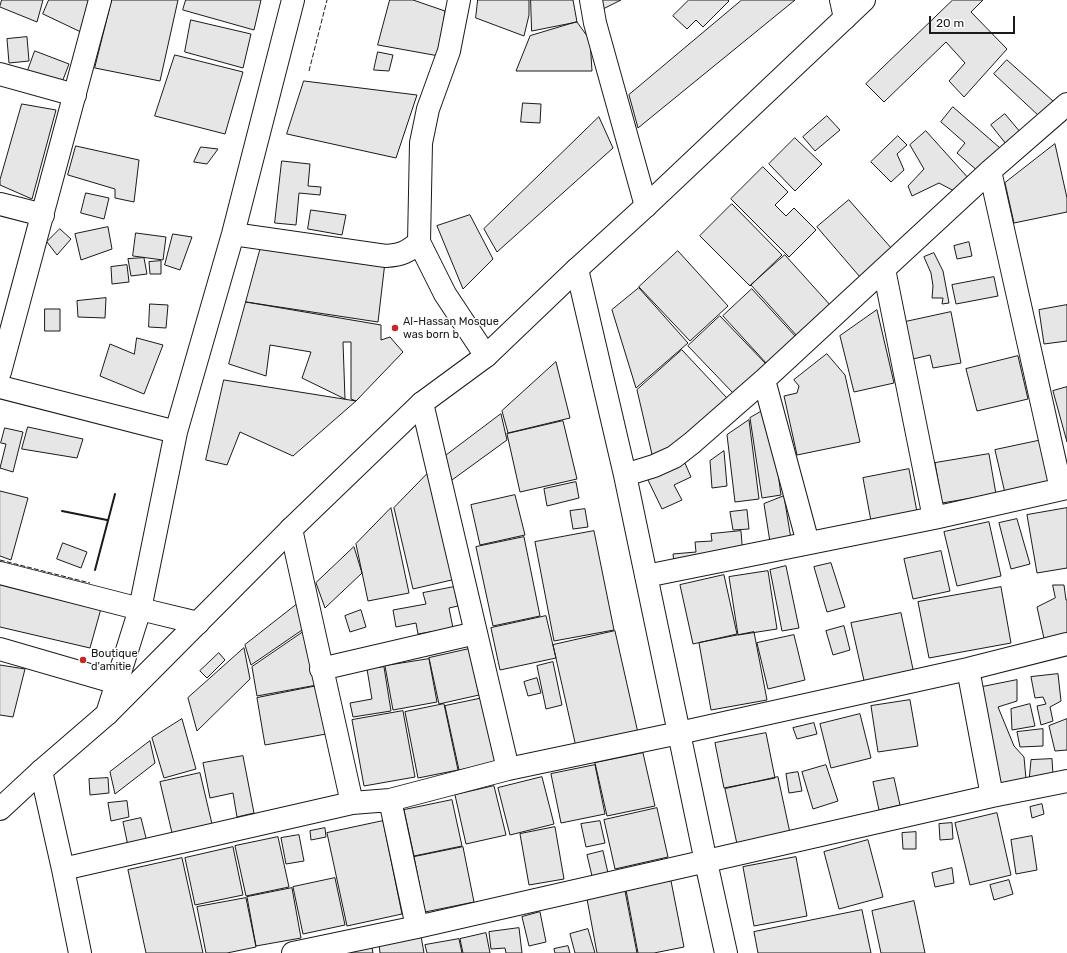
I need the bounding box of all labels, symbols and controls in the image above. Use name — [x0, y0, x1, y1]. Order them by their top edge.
scale bar — [931, 8, 1017, 34]
text: 20 m — [936, 16, 964, 30]
place label: Al-Hassan Mosque was born b — [403, 315, 499, 341]
marker: Al-Hassan Mosque was born b — [390, 323, 400, 333]
place label: Boutique d'amitie — [91, 647, 138, 673]
marker: Boutique d'amitie — [78, 655, 88, 665]

